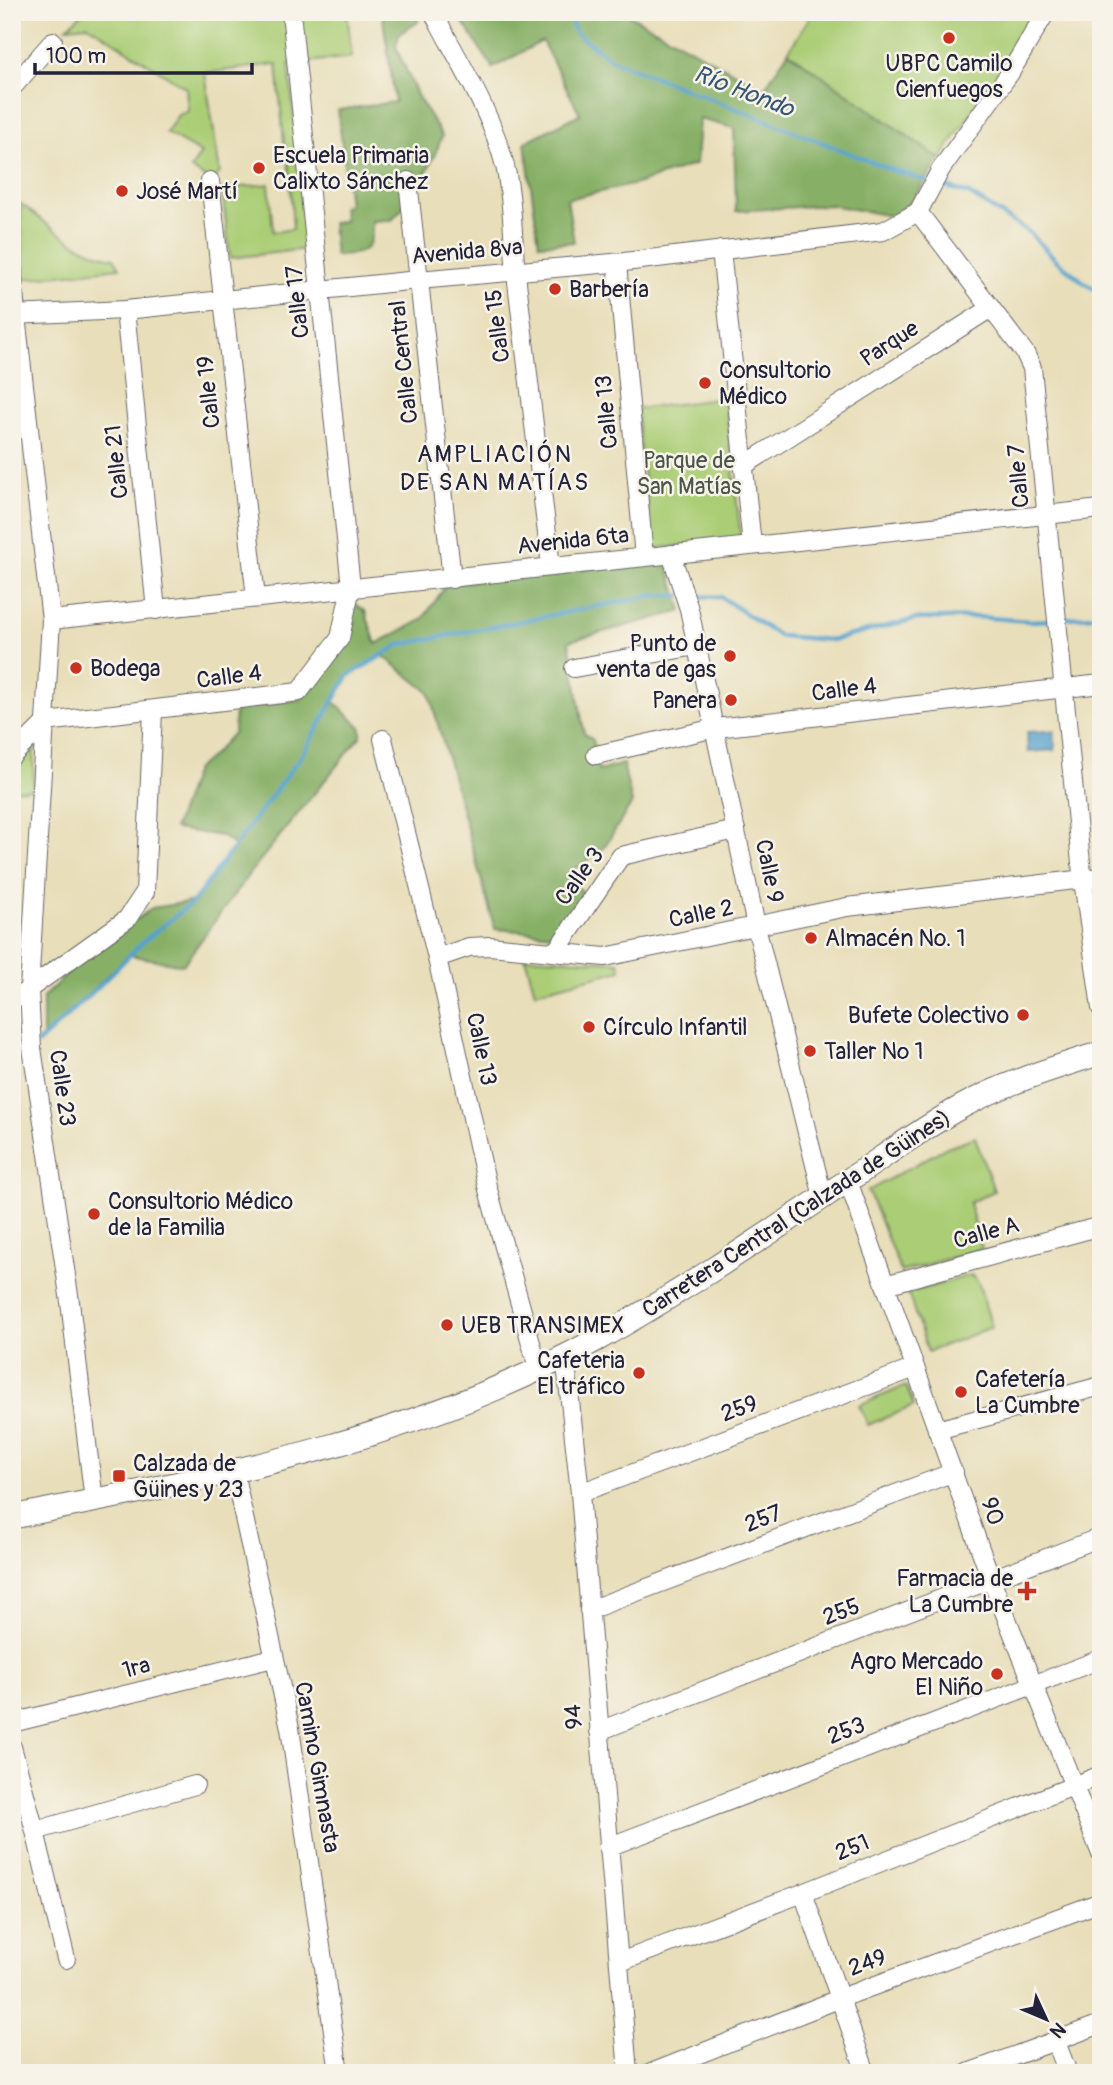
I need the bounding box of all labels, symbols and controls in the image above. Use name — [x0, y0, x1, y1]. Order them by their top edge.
marker: UBPC Camilo Cienfuegos — [941, 30, 957, 46]
scale bar — [35, 32, 252, 76]
text: 100 m — [46, 43, 106, 70]
place label: UBPC Camilo Cienfuegos — [885, 49, 1013, 104]
water label: Río Hondo — [690, 59, 800, 124]
place label: Escuela Primaria Calixto Sánchez — [273, 141, 429, 196]
marker: Escuela Primaria Calixto Sánchez — [251, 160, 267, 176]
place label: José Martí — [136, 177, 238, 206]
marker: José Martí — [114, 183, 130, 199]
street label: Avenida 8va — [410, 232, 524, 271]
street label: Calle 17 — [279, 264, 316, 340]
place label: Barbería — [569, 275, 649, 304]
marker: Barbería — [547, 281, 563, 297]
street label: Calle 15 — [479, 288, 516, 364]
street label: Calle Central — [383, 299, 424, 425]
street label: Parque — [854, 313, 925, 373]
street label: Calle 19 — [190, 354, 227, 430]
place label: Consultorio Médico — [719, 356, 831, 411]
street label: Calle 13 — [589, 374, 624, 450]
marker: Consultorio Médico — [697, 375, 713, 391]
street label: Calle 21 — [98, 424, 135, 500]
district label: AMPLIACIÓN DE SAN MATÍAS — [400, 439, 590, 497]
street label: Calle 7 — [1001, 443, 1036, 509]
park label: Parque de San Matías — [637, 446, 741, 501]
street label: Avenida 6ta — [516, 520, 630, 561]
place label: Punto de venta de gas — [596, 629, 717, 684]
marker: Punto de venta de gas — [722, 648, 738, 664]
place label: Bodega — [90, 654, 161, 683]
street label: Calle 4 — [195, 658, 263, 695]
marker: Bodega — [68, 660, 84, 676]
street label: Calle 4 — [810, 671, 878, 708]
place label: Panera — [652, 686, 717, 715]
marker: Panera — [723, 692, 739, 708]
street label: Calle 9 — [749, 837, 790, 905]
street label: Calle 3 — [549, 841, 610, 911]
street label: Calle 2 — [666, 893, 736, 934]
place label: Almacén No. 1 — [825, 924, 965, 953]
marker: Almacén No. 1 — [803, 930, 819, 946]
place label: Bufete Colectivo — [848, 1001, 1009, 1030]
marker: Bufete Colectivo — [1015, 1007, 1031, 1023]
street label: Calle 13 — [460, 1010, 503, 1088]
place label: Círculo Infantil — [603, 1013, 747, 1042]
marker: Círculo Infantil — [581, 1019, 597, 1035]
place label: Taller Nº 1 — [824, 1037, 923, 1066]
marker: Taller Nº 1 — [802, 1043, 818, 1059]
street label: Calle 23 — [43, 1048, 82, 1128]
street label: Carretera Central (Calzada de Güines) — [637, 1103, 956, 1324]
place label: Consultorio Médico de la Familia — [108, 1187, 293, 1242]
marker: Consultorio Médico de la Familia — [86, 1206, 102, 1222]
street label: Calle A — [950, 1210, 1022, 1255]
place label: UEB TRANSIMEX — [461, 1311, 624, 1340]
marker: UEB TRANSIMEX — [439, 1317, 455, 1333]
place label: Cafeteria El tráfico — [537, 1346, 625, 1401]
marker: Cafeteria El tráfico — [631, 1365, 647, 1381]
place label: Cafetería La Cumbre — [975, 1365, 1080, 1420]
marker: Cafetería La Cumbre — [953, 1384, 969, 1400]
street label: 259 — [717, 1388, 762, 1428]
place label: Calzada de Güines y 23 — [133, 1449, 243, 1504]
marker: Calzada de Güines y 23 — [111, 1468, 127, 1484]
street label: 90 — [974, 1493, 1011, 1529]
street label: 257 — [740, 1498, 786, 1539]
place label: Farmacia de La Cumbre — [896, 1564, 1014, 1619]
marker: Farmacia de La Cumbre — [1019, 1583, 1035, 1599]
street label: 255 — [818, 1591, 864, 1632]
place label: Agro Mercado El Niño — [850, 1647, 983, 1702]
street label: 1ra — [119, 1650, 153, 1685]
marker: Agro Mercado El Niño — [989, 1666, 1005, 1682]
street label: Camino Gimnasta — [288, 1679, 347, 1855]
street label: 94 — [558, 1703, 589, 1731]
street label: 253 — [823, 1710, 869, 1751]
street label: 251 — [831, 1828, 874, 1867]
street label: 249 — [844, 1942, 890, 1983]
north arrow — [1012, 1983, 1082, 2054]
text: N — [1044, 2017, 1071, 2043]

